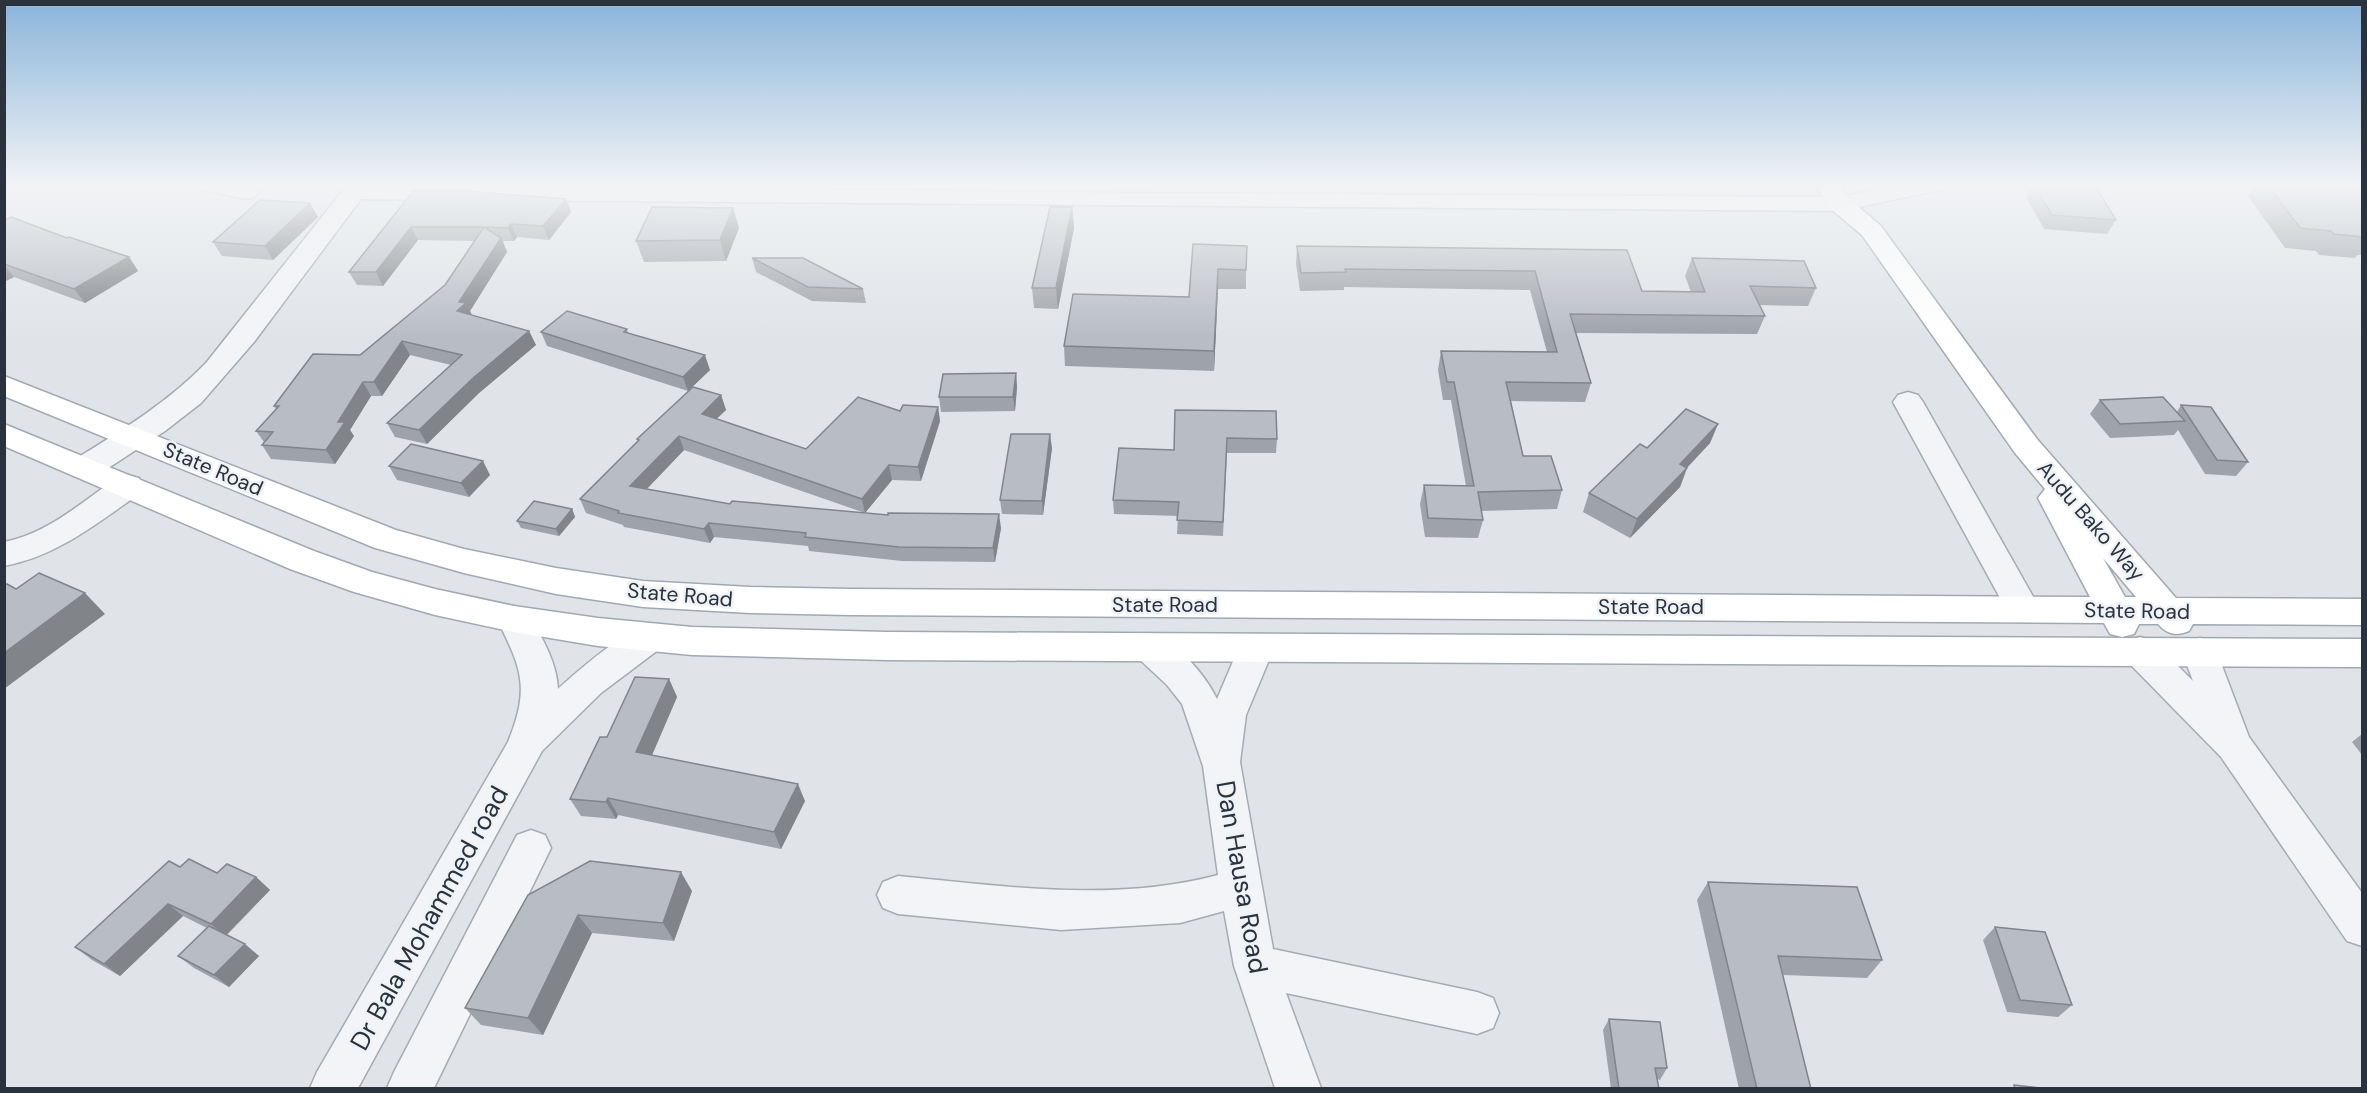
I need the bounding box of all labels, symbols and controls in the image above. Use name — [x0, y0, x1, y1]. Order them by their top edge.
street label: State Road — [159, 435, 267, 503]
street label: Audu Bako Way — [2031, 455, 2151, 587]
street label: State Road — [626, 576, 734, 614]
street label: State Road — [1112, 591, 1218, 619]
street label: State Road — [1598, 593, 1704, 621]
street label: State Road — [2084, 596, 2190, 626]
street label: Dan Hausa Road — [1208, 778, 1276, 976]
street label: Dr Bala Mohammed road — [342, 780, 516, 1056]

